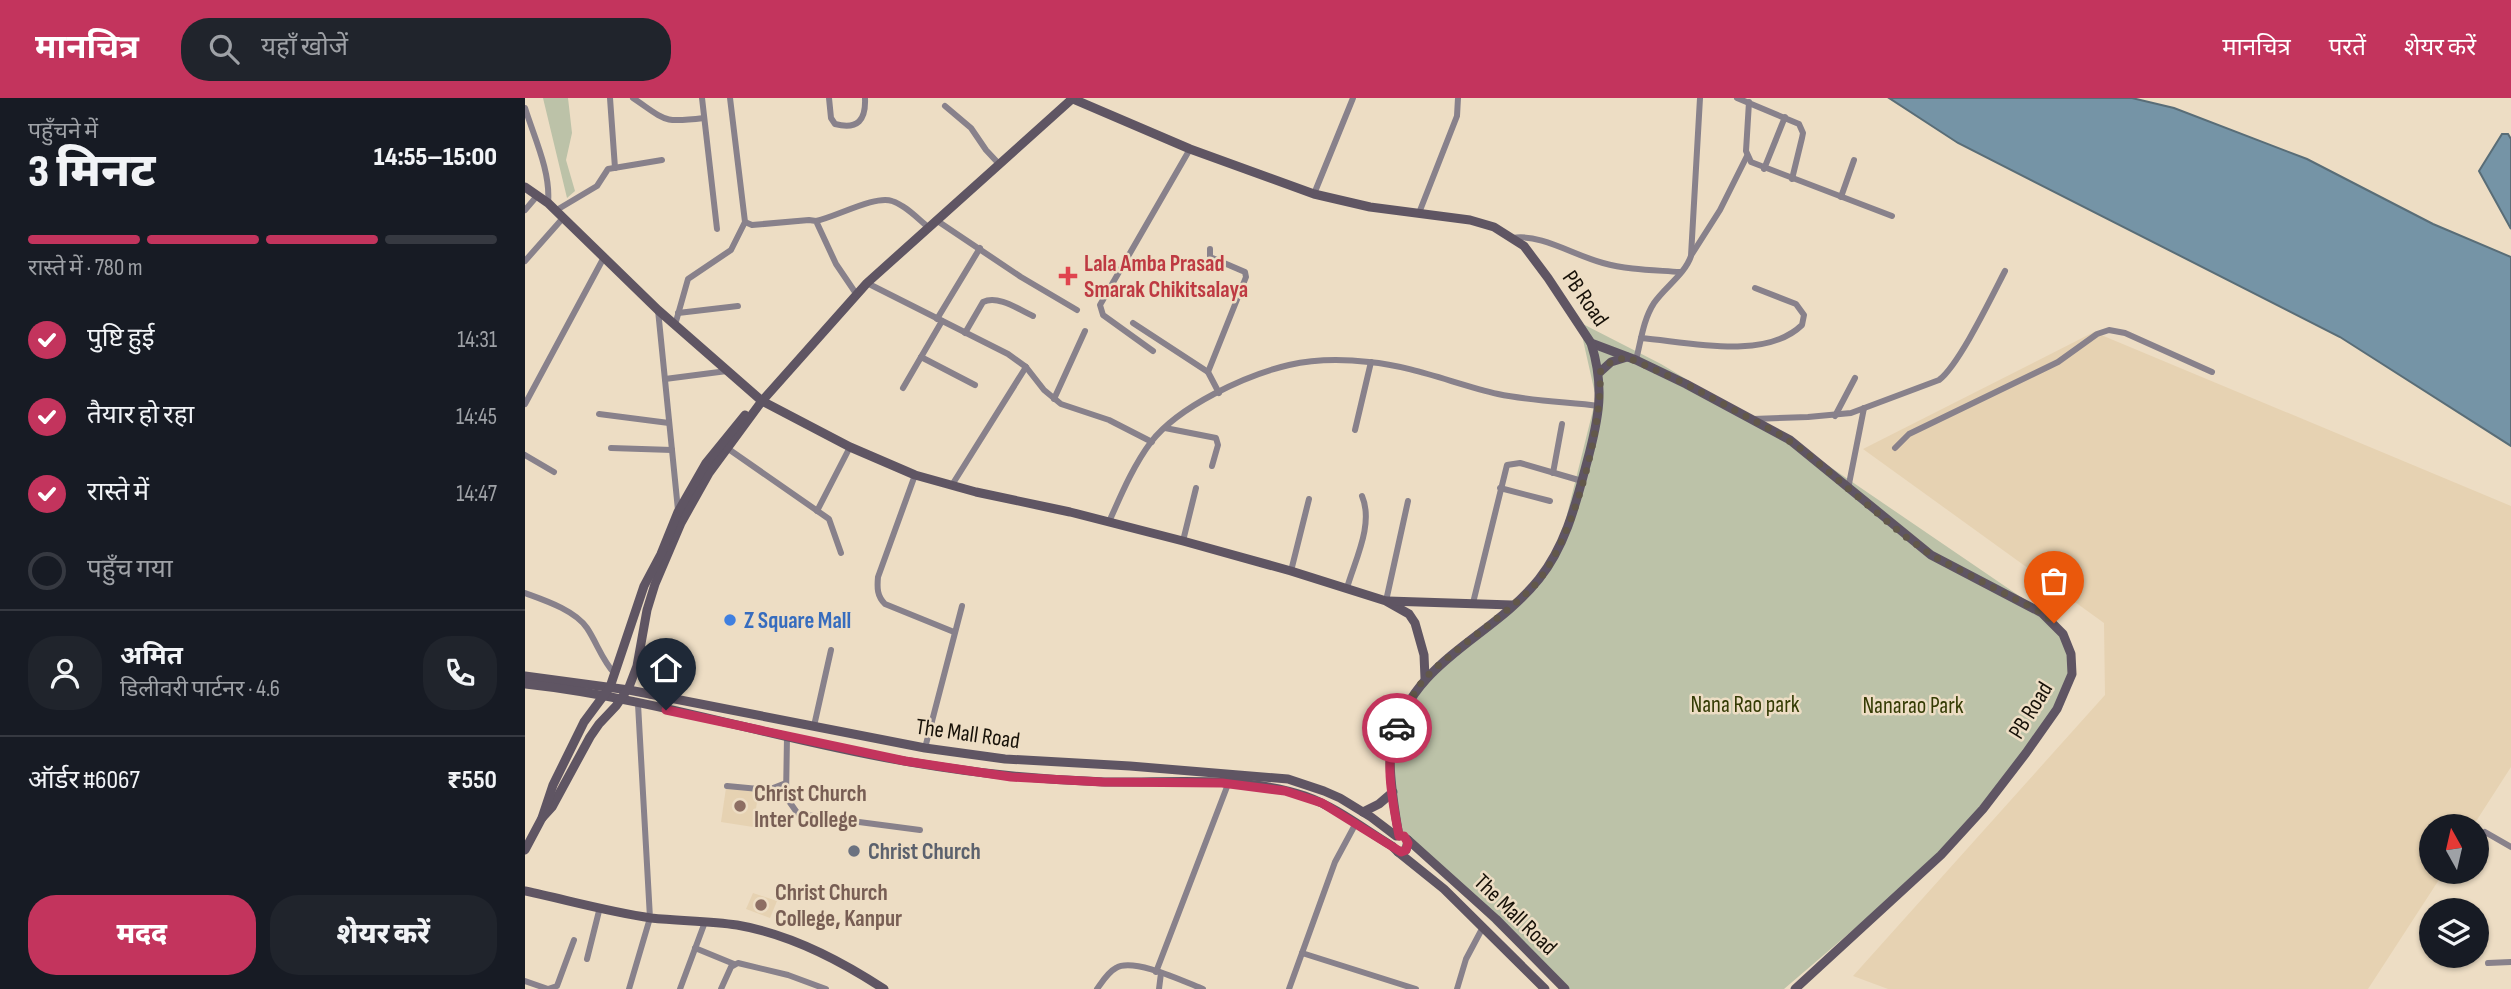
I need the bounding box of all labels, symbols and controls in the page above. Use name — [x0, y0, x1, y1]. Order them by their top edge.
search box — [181, 18, 671, 81]
text: मानचित्र — [35, 28, 139, 68]
icon: search — [205, 30, 243, 68]
text: यहाँ खोजें — [261, 32, 348, 63]
text: मानचित्र — [2222, 33, 2291, 62]
text: परतें — [2329, 33, 2366, 62]
text: शेयर करें — [2404, 33, 2476, 62]
text: पहुँचने में — [28, 117, 98, 145]
text: 14:55–15:00 — [374, 142, 497, 173]
text: 3 मिनट — [28, 145, 155, 200]
place label: Lala Amba Prasad Smarak Chikitsalaya — [1084, 250, 1248, 304]
text: रास्ते में · 780 m — [28, 254, 143, 282]
street label: PB Road — [1556, 265, 1614, 332]
marker: Lala Amba Prasad Smarak Chikitsalaya — [1058, 266, 1078, 286]
icon: check — [28, 321, 66, 359]
text: पुष्टि हुई — [87, 323, 154, 354]
text: 14:31 — [457, 326, 497, 354]
icon: check — [28, 398, 66, 436]
text: तैयार हो रहा — [87, 400, 194, 431]
text: 14:45 — [456, 403, 497, 431]
icon: check — [28, 475, 66, 513]
text: रास्ते में — [87, 477, 149, 508]
text: 14:47 — [456, 480, 497, 508]
pin — [2024, 551, 2084, 623]
text: पहुँच गया — [87, 554, 173, 585]
icon: bag — [2035, 562, 2073, 600]
place label: Z Square Mall — [744, 607, 851, 635]
marker: Z Square Mall — [722, 612, 738, 628]
button: person — [28, 636, 102, 710]
button: phone — [423, 636, 497, 710]
pin — [636, 638, 696, 710]
text: अमित — [120, 641, 183, 672]
icon: home — [647, 649, 685, 687]
text: डिलीवरी पार्टनर · 4.6 — [120, 675, 280, 703]
street label: PB Road — [2003, 677, 2059, 744]
park label: Nana Rao park — [1690, 691, 1800, 719]
park label: Nanarao Park — [1862, 692, 1964, 720]
courier — [1362, 693, 1432, 763]
icon: car — [1378, 709, 1416, 747]
street label: The Mall Road — [914, 713, 1022, 755]
text: ऑर्डर #6067 — [28, 765, 140, 796]
text: ₹550 — [447, 765, 497, 796]
place label: Christ Church Inter College — [754, 780, 867, 834]
marker: Christ Church Inter College — [732, 798, 748, 814]
north arrow — [2419, 814, 2489, 884]
map controls — [2419, 814, 2489, 968]
place label: Christ Church — [868, 838, 981, 866]
marker: Christ Church — [846, 843, 862, 859]
street label: The Mall Road — [1468, 868, 1563, 961]
place label: Christ Church College, Kanpur — [775, 879, 902, 933]
button: मदद — [28, 895, 256, 975]
button: शेयर करें — [270, 895, 497, 975]
marker: Christ Church College, Kanpur — [753, 897, 769, 913]
button: layers — [2419, 898, 2489, 968]

